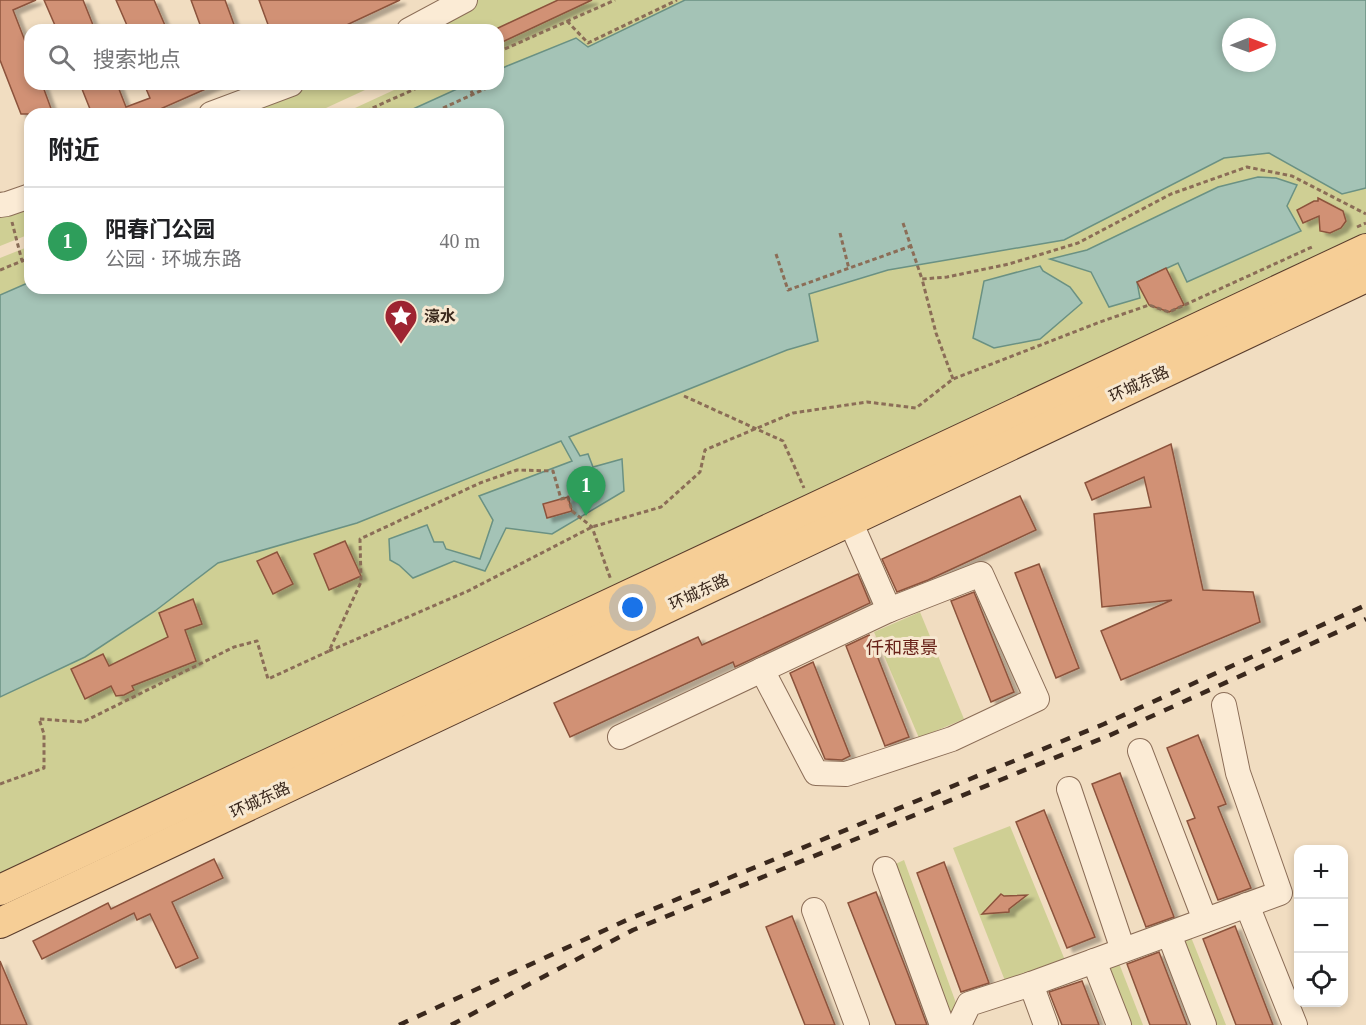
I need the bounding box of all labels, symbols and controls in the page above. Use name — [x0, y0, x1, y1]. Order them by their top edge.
north arrow — [1222, 18, 1276, 72]
search box — [24, 24, 504, 90]
icon: search — [45, 41, 78, 74]
text: 搜索地点 — [93, 47, 181, 72]
text: 附近 — [48, 136, 100, 165]
text: 阳春门公园 — [105, 217, 215, 242]
text: 1 — [63, 230, 73, 252]
text: 40 m — [439, 230, 480, 252]
text: 公园 · 环城东路 — [105, 248, 242, 270]
place icon: 濠水 — [383, 298, 419, 345]
place label: 濠水 — [424, 308, 456, 325]
street label: 环城东路 — [1106, 363, 1172, 405]
pin: 1 — [566, 466, 606, 516]
street label: 环城东路 — [666, 571, 732, 613]
your location — [618, 593, 647, 622]
district label: 仟和惠景 — [866, 638, 938, 658]
street label: 环城东路 — [227, 779, 293, 821]
map controls — [1294, 845, 1348, 1007]
button: + — [1294, 845, 1348, 899]
button: − — [1294, 899, 1348, 953]
button: locate — [1294, 953, 1348, 1007]

